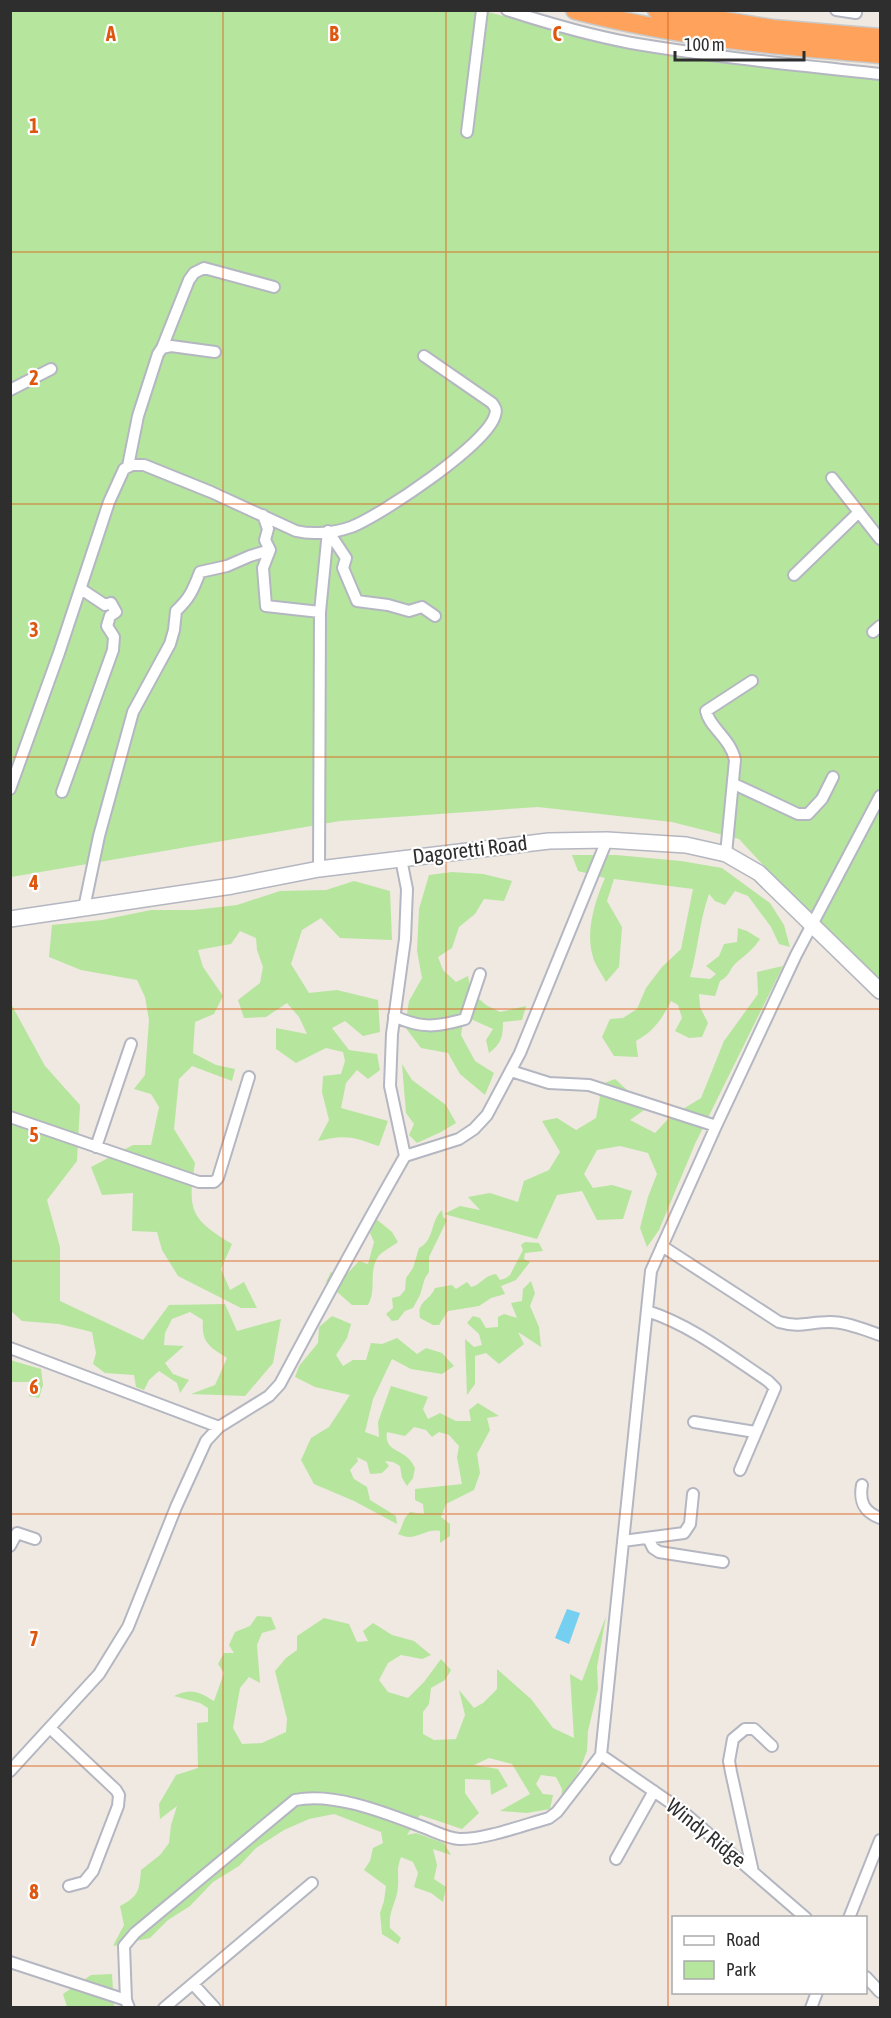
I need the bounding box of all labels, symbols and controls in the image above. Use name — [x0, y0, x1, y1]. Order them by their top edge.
text: A — [105, 22, 116, 45]
text: B — [329, 22, 339, 45]
text: C — [553, 22, 562, 45]
scale bar — [675, 24, 804, 62]
text: 100 m — [684, 34, 725, 55]
text: 1 — [29, 114, 39, 137]
text: 2 — [29, 366, 39, 389]
text: 3 — [29, 618, 39, 641]
street label: Dagoretti Road — [411, 830, 529, 868]
text: 4 — [28, 871, 39, 894]
text: 5 — [29, 1123, 39, 1146]
text: 6 — [29, 1375, 39, 1398]
text: 7 — [29, 1627, 39, 1650]
street label: Windy Ridge — [662, 1793, 751, 1871]
text: 8 — [29, 1880, 39, 1903]
legend — [672, 1916, 867, 1994]
text: Road — [726, 1929, 760, 1950]
text: Park — [726, 1959, 756, 1980]

